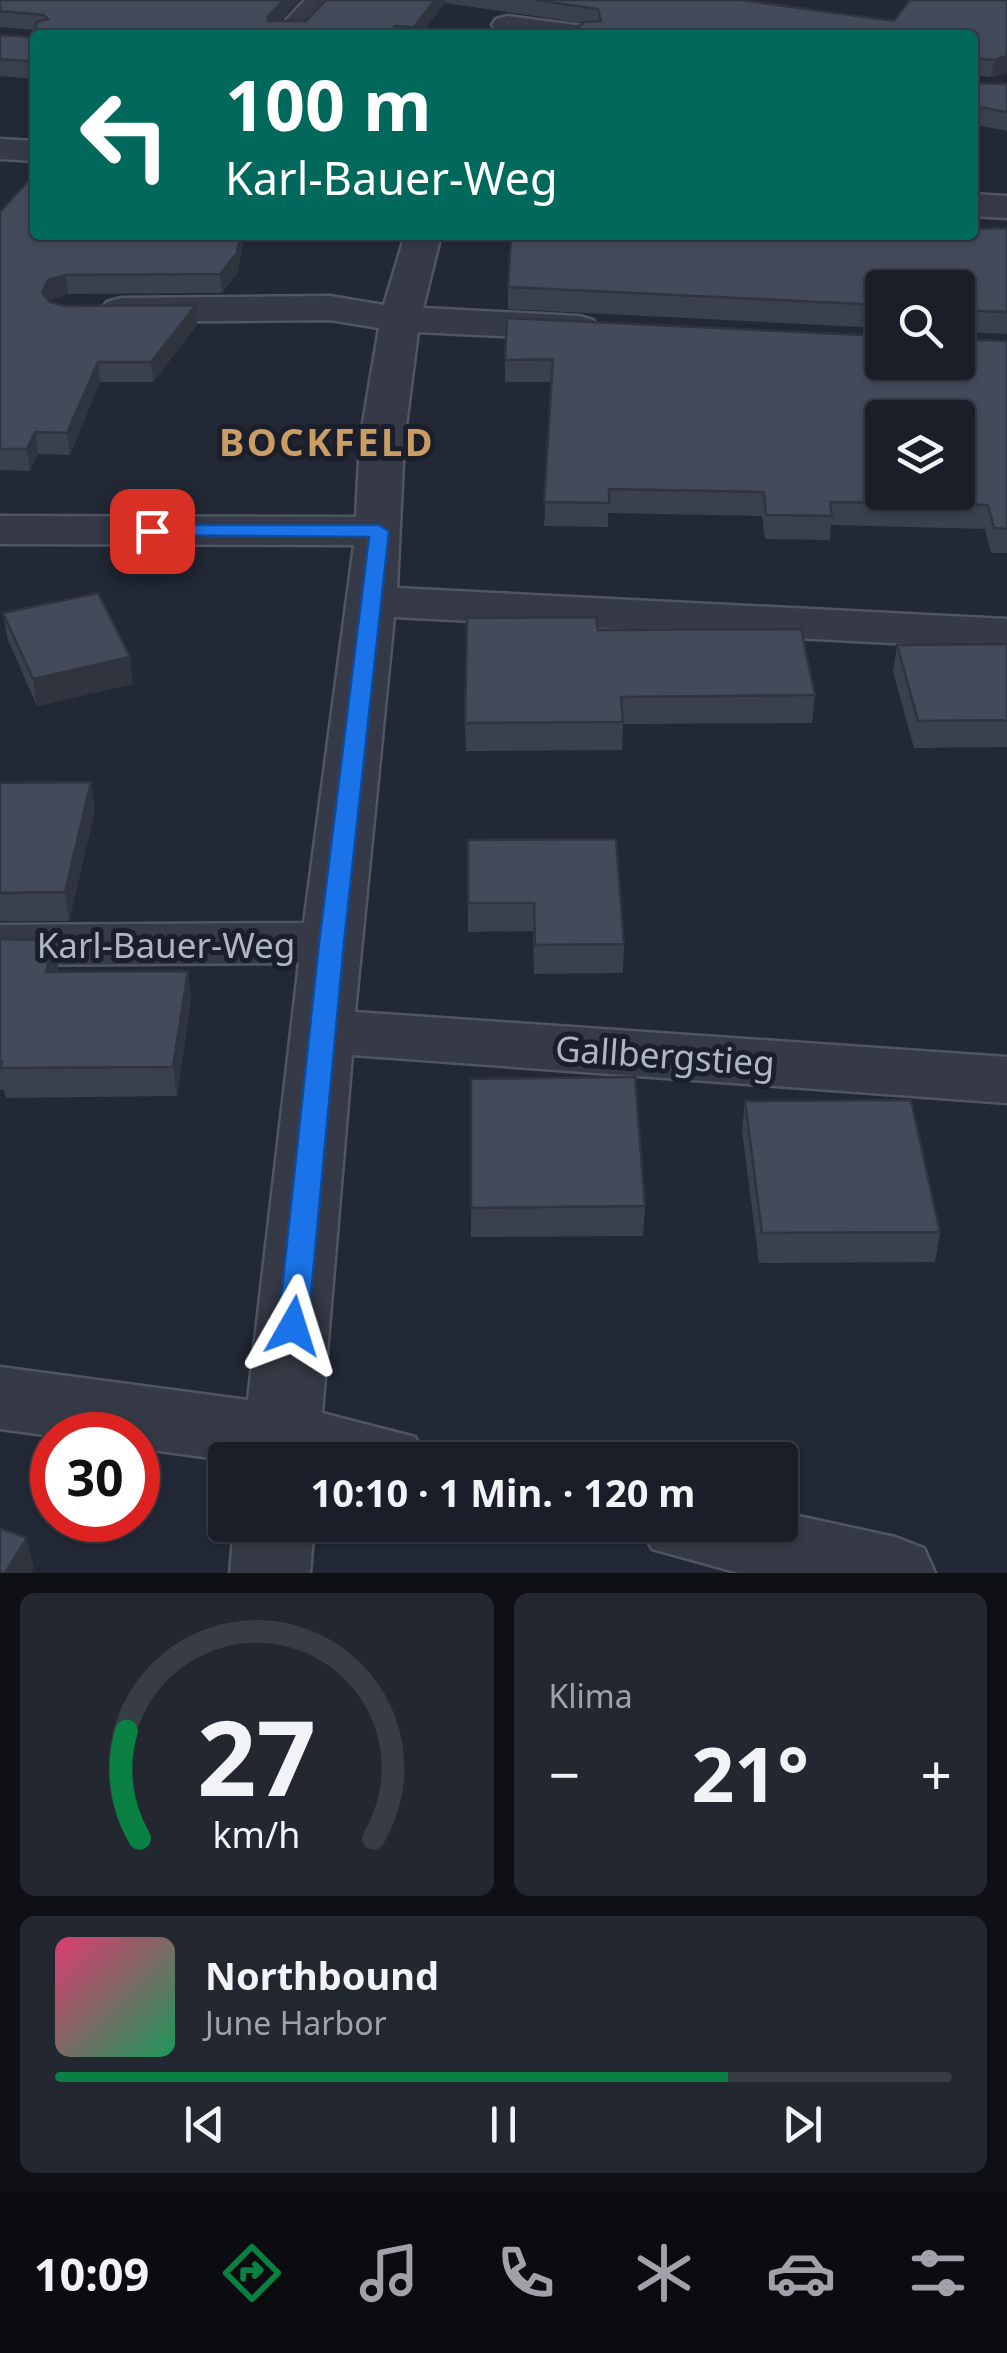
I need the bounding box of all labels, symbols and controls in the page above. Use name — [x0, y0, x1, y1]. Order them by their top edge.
text: 100 m — [225, 56, 432, 152]
icon: left — [60, 70, 190, 200]
text: Karl-Bauer-Weg — [225, 147, 558, 208]
map controls — [865, 270, 975, 510]
button: search — [865, 270, 975, 380]
button: layers — [865, 400, 975, 510]
district label: BOCKFELD — [219, 415, 435, 467]
pin — [110, 489, 195, 574]
icon: arrive — [125, 504, 180, 559]
street label: Karl-Bauer-Weg — [37, 921, 295, 968]
street label: Gallbergstieg — [554, 1024, 776, 1086]
position arrow — [241, 1274, 345, 1378]
speed limit sign: 30 — [30, 1412, 160, 1542]
text: 10:10 · 1 Min. · 120 m — [311, 1466, 695, 1518]
text: Klima — [549, 1674, 633, 1717]
text: 27 — [197, 1685, 316, 1826]
text: 21° — [691, 1722, 809, 1824]
text: − — [549, 1736, 580, 1811]
text: + — [921, 1736, 952, 1811]
text: km/h — [213, 1810, 301, 1858]
text: Northbound — [205, 1949, 439, 2001]
text: June Harbor — [205, 2001, 387, 2044]
icon: previous — [177, 2097, 232, 2152]
icon: pause — [476, 2097, 531, 2152]
icon: next — [775, 2097, 830, 2152]
icon: directions — [217, 2238, 287, 2308]
icon: music — [354, 2238, 424, 2308]
icon: phone — [491, 2238, 561, 2308]
icon: climate — [629, 2238, 699, 2308]
icon: car — [766, 2238, 836, 2308]
icon: filters — [903, 2238, 973, 2308]
text: 10:09 — [34, 2243, 149, 2304]

